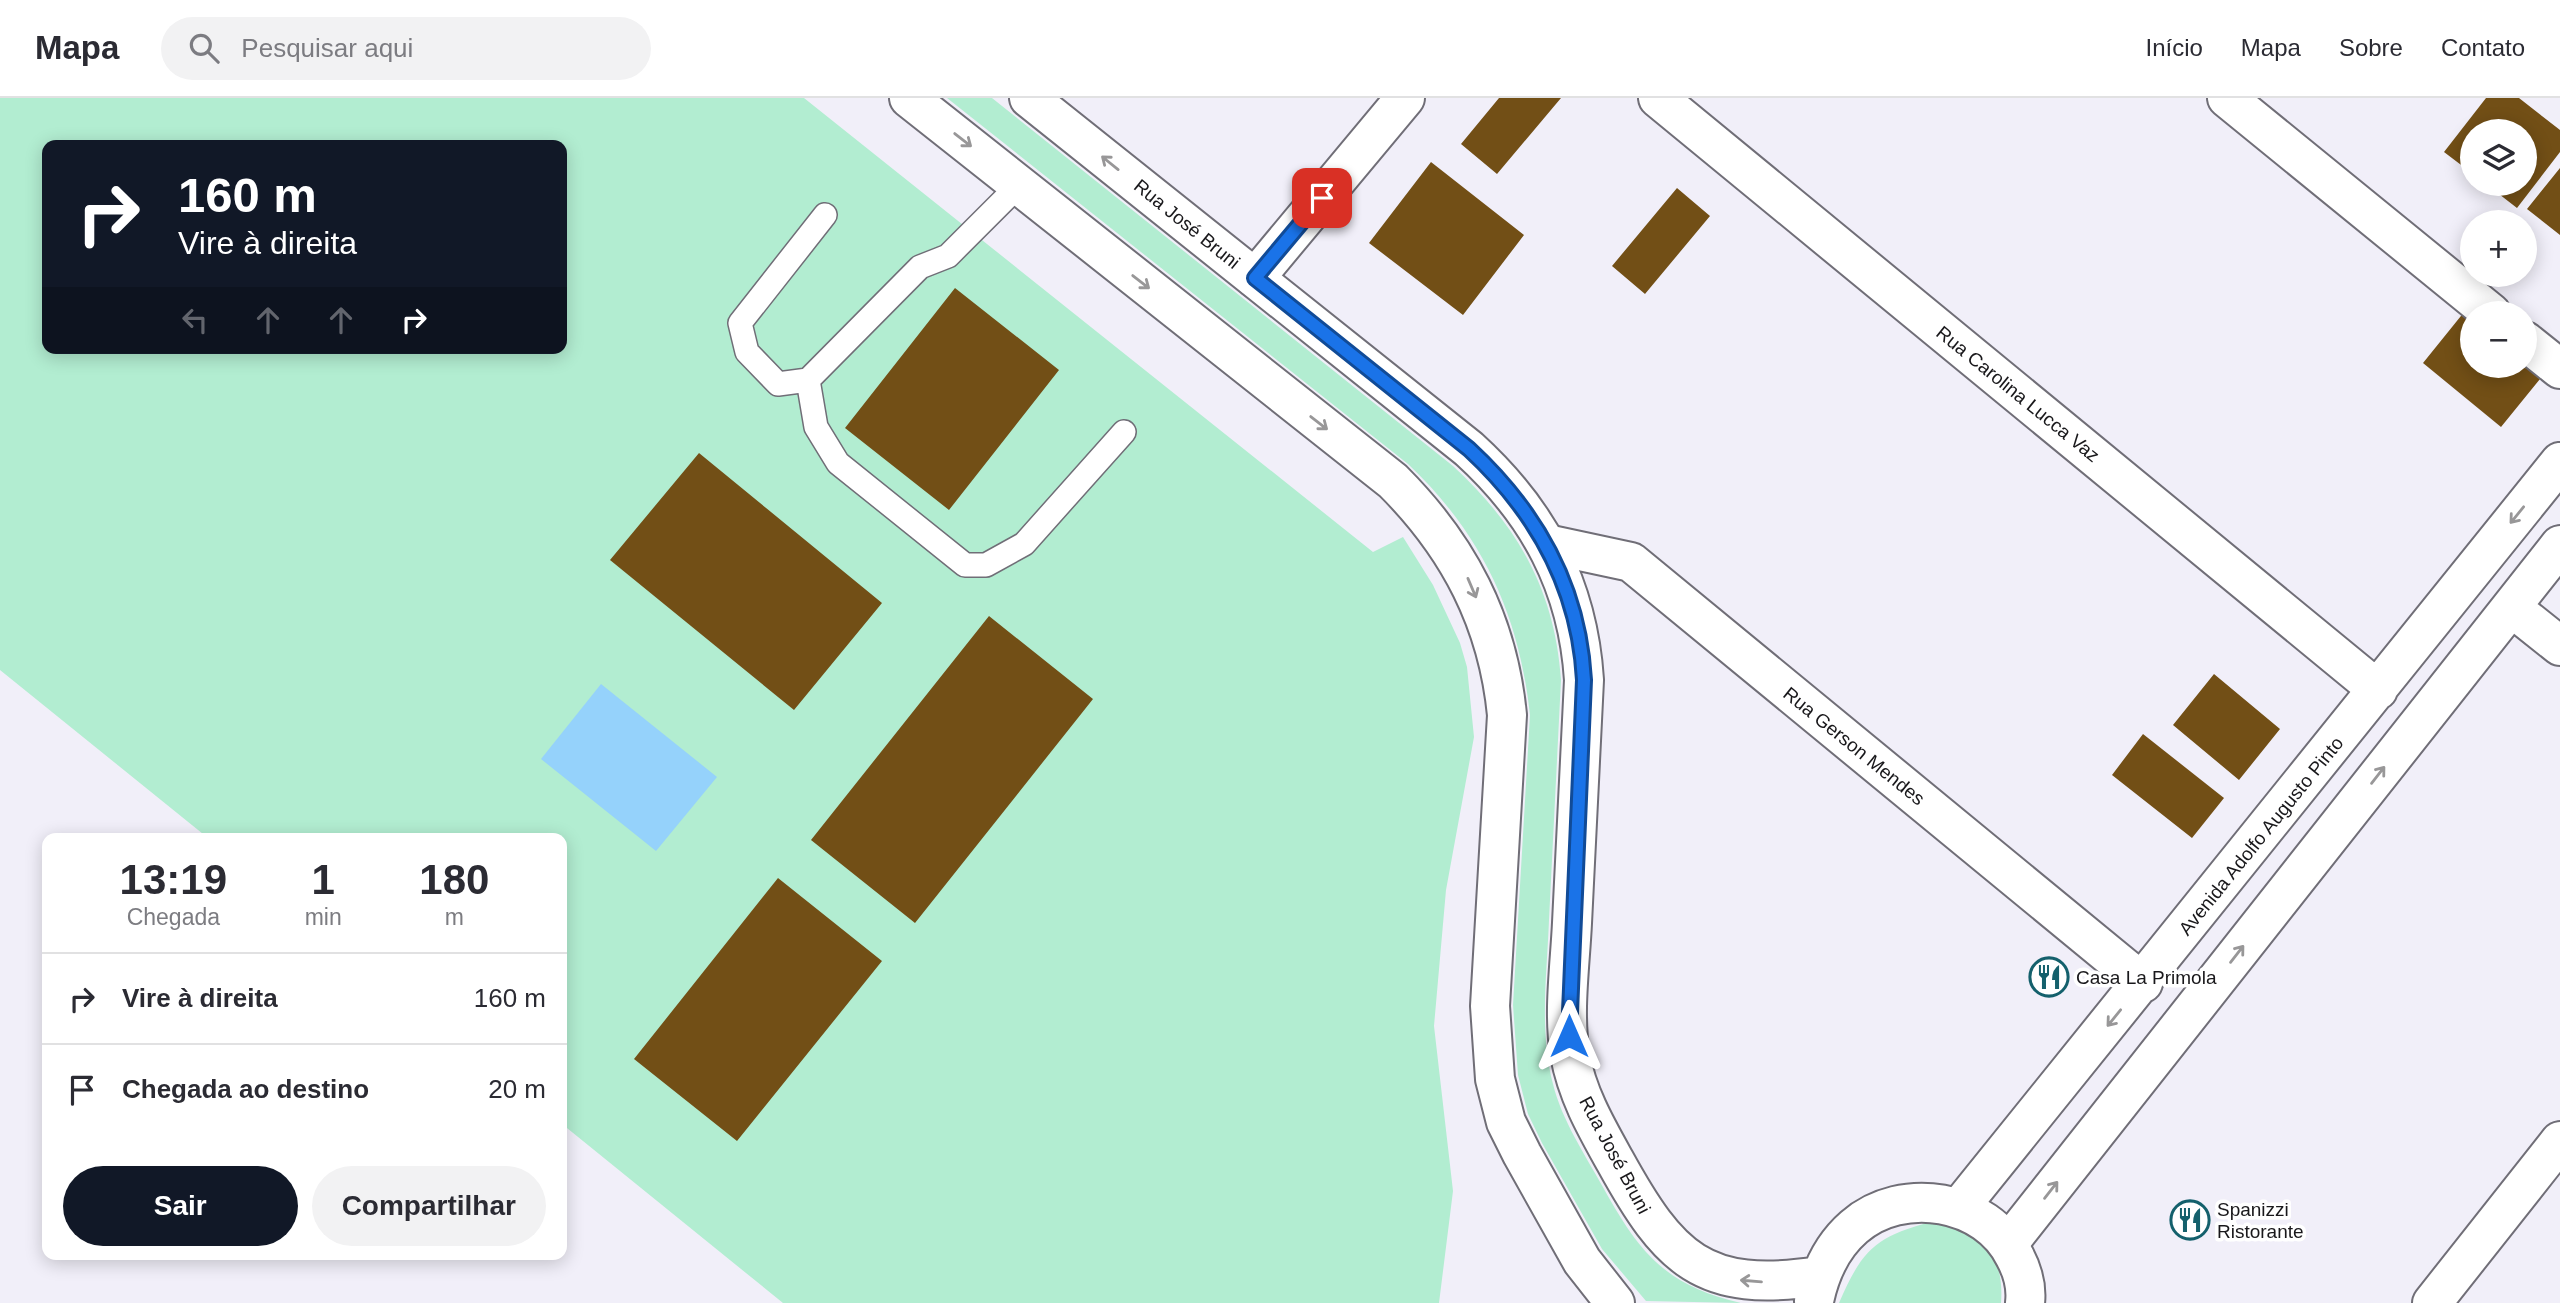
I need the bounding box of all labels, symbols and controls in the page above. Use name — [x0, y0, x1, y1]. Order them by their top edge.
search box — [161, 17, 651, 80]
text: Mapa — [35, 29, 119, 66]
icon: search — [185, 29, 223, 67]
text: Pesquisar aqui — [241, 33, 413, 63]
text: Início — [2145, 34, 2203, 61]
text: Mapa — [2241, 34, 2301, 61]
text: Sobre — [2339, 34, 2403, 61]
text: Contato — [2441, 34, 2525, 61]
map controls — [2460, 119, 2537, 378]
button: layers — [2460, 119, 2537, 196]
one-way arrow — [953, 133, 972, 148]
one-way arrow — [1102, 156, 1120, 171]
icon: right — [63, 168, 154, 259]
text: 160 m — [178, 168, 317, 222]
pin — [1292, 168, 1352, 228]
street label: Rua José Bruni — [1130, 175, 1244, 273]
icon: arrive — [1303, 179, 1341, 217]
button: + — [2460, 210, 2537, 287]
text: Vire à direita — [178, 225, 357, 261]
one-way arrow — [1132, 274, 1150, 289]
icon: left — [176, 301, 214, 339]
icon: ahead — [249, 301, 287, 339]
icon: ahead — [322, 301, 360, 339]
icon: right — [395, 301, 433, 339]
button: − — [2460, 301, 2537, 378]
street label: Rua Carolina Lucca Vaz — [1932, 322, 2104, 466]
one-way arrow — [1310, 416, 1328, 431]
one-way arrow — [2510, 506, 2525, 524]
one-way arrow — [1466, 577, 1479, 598]
street label: Rua Gerson Mendes — [1779, 683, 1929, 809]
street label: Avenida Adolfo Augusto Pinto — [2174, 733, 2348, 939]
one-way arrow — [2371, 767, 2386, 785]
text: 13:19 — [120, 856, 227, 903]
text: 1 — [311, 856, 335, 903]
text: 180 — [419, 856, 489, 903]
text: Chegada — [127, 904, 220, 930]
text: min — [305, 904, 342, 930]
text: m — [445, 904, 464, 930]
one-way arrow — [2230, 945, 2245, 963]
restaurant icon: Casa La Primola — [2028, 956, 2070, 998]
place label: Casa La Primola — [2076, 967, 2217, 988]
icon: right — [63, 980, 101, 1018]
text: Vire à direita — [122, 983, 278, 1013]
text: 160 m — [474, 983, 546, 1013]
position arrow — [1532, 999, 1606, 1073]
one-way arrow — [2107, 1008, 2122, 1026]
icon: arrive — [63, 1071, 101, 1109]
text: Chegada ao destino — [122, 1074, 369, 1104]
text: 20 m — [488, 1074, 546, 1104]
street label: Rua José Bruni — [1575, 1093, 1655, 1217]
button: Sair — [63, 1166, 298, 1246]
button: Compartilhar — [312, 1166, 546, 1246]
one-way arrow — [2043, 1181, 2058, 1200]
restaurant icon: Spanizzi Ristorante — [2169, 1199, 2211, 1241]
place label: Spanizzi Ristorante — [2217, 1199, 2304, 1242]
one-way arrow — [1740, 1274, 1763, 1287]

